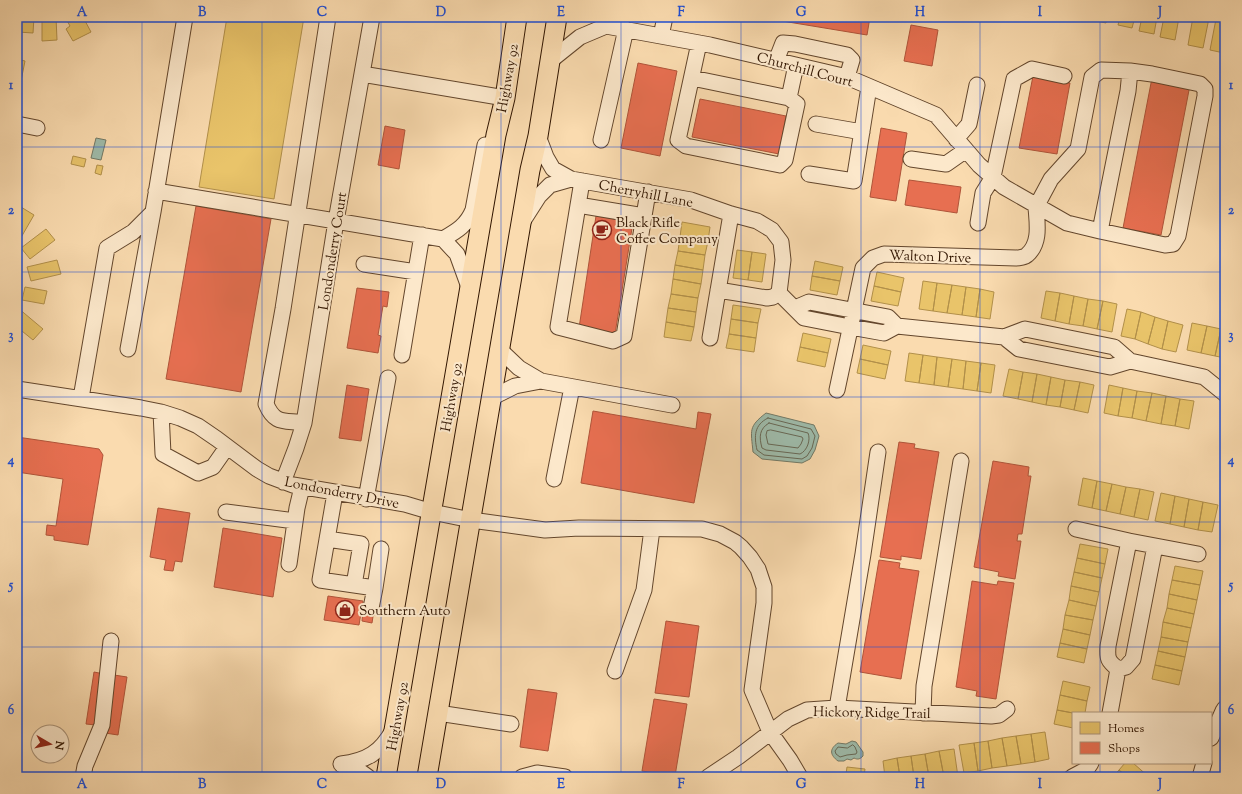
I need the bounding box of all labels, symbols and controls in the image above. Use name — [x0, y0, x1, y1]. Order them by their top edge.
text: A — [77, 4, 88, 22]
text: B — [198, 4, 207, 22]
text: C — [317, 4, 327, 22]
text: D — [436, 4, 446, 22]
text: E — [557, 4, 565, 22]
text: F — [677, 4, 685, 22]
text: G — [796, 4, 807, 22]
text: H — [915, 4, 926, 22]
text: I — [1038, 4, 1043, 22]
text: J — [1157, 4, 1162, 22]
street label: Highway 92 — [493, 42, 525, 115]
street label: Churchill Court — [754, 49, 855, 93]
text: 1 — [9, 77, 14, 95]
text: 1 — [1229, 77, 1234, 95]
street label: Cherryhill Lane — [597, 176, 695, 214]
street label: Londonderry Court — [315, 191, 353, 312]
text: 2 — [8, 202, 15, 220]
text: 2 — [1228, 202, 1235, 220]
place label: Black Rifle Coffee Company — [616, 214, 718, 250]
cafe icon: Black Rifle Coffee Company — [591, 219, 613, 241]
street label: Walton Drive — [888, 247, 971, 269]
text: 3 — [8, 327, 14, 345]
text: 3 — [1228, 327, 1234, 345]
street label: Highway 92 — [437, 361, 469, 434]
text: 4 — [7, 452, 15, 470]
text: 4 — [1227, 452, 1235, 470]
street label: Londonderry Drive — [283, 473, 401, 515]
text: 5 — [8, 577, 14, 595]
text: 5 — [1228, 577, 1234, 595]
shop icon: Southern Auto — [334, 599, 356, 621]
place label: Southern Auto — [359, 602, 451, 622]
street label: Highway 92 — [383, 680, 415, 753]
text: 6 — [8, 702, 15, 720]
text: 6 — [1228, 702, 1235, 720]
street label: Hickory Ridge Trail — [813, 703, 931, 725]
legend — [1072, 712, 1212, 764]
text: Homes — [1108, 720, 1144, 738]
north arrow — [30, 724, 70, 764]
text: N — [50, 739, 68, 751]
text: Shops — [1108, 740, 1140, 758]
text: A — [77, 776, 88, 794]
text: B — [198, 776, 207, 794]
text: C — [317, 776, 327, 794]
text: D — [436, 776, 446, 794]
text: E — [557, 776, 565, 794]
text: F — [677, 776, 685, 794]
text: G — [796, 776, 807, 794]
text: H — [915, 776, 926, 794]
text: I — [1038, 776, 1043, 794]
text: J — [1157, 776, 1162, 794]

